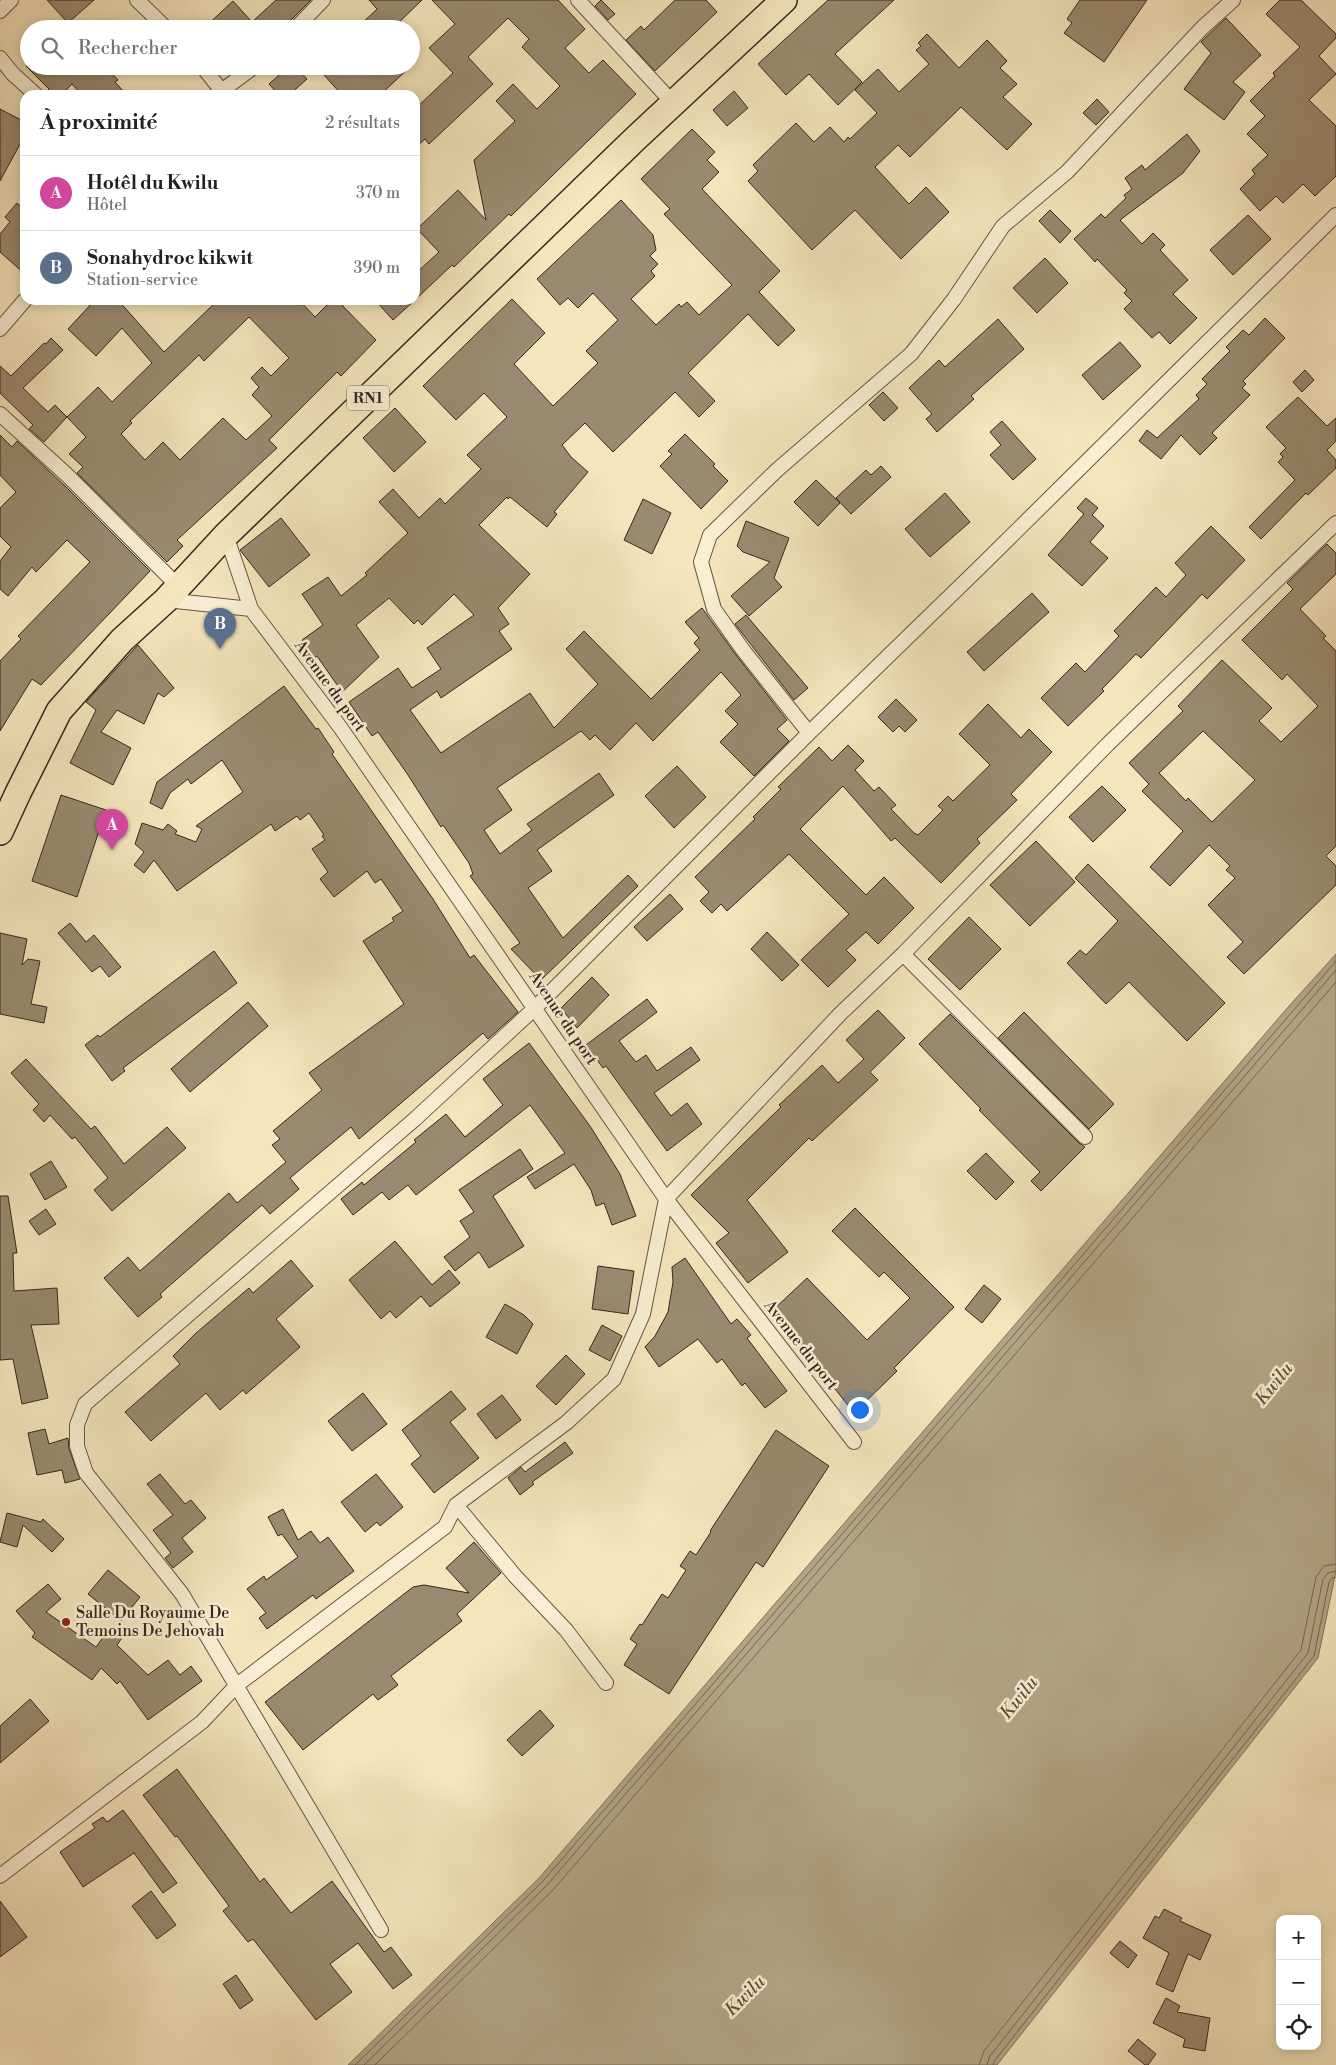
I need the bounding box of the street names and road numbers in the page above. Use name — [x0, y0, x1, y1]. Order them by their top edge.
road number: RN1 — [347, 386, 389, 410]
street label: Avenue du port — [289, 635, 370, 736]
street label: Avenue du port — [524, 966, 602, 1069]
street label: Avenue du port — [759, 1295, 843, 1394]

